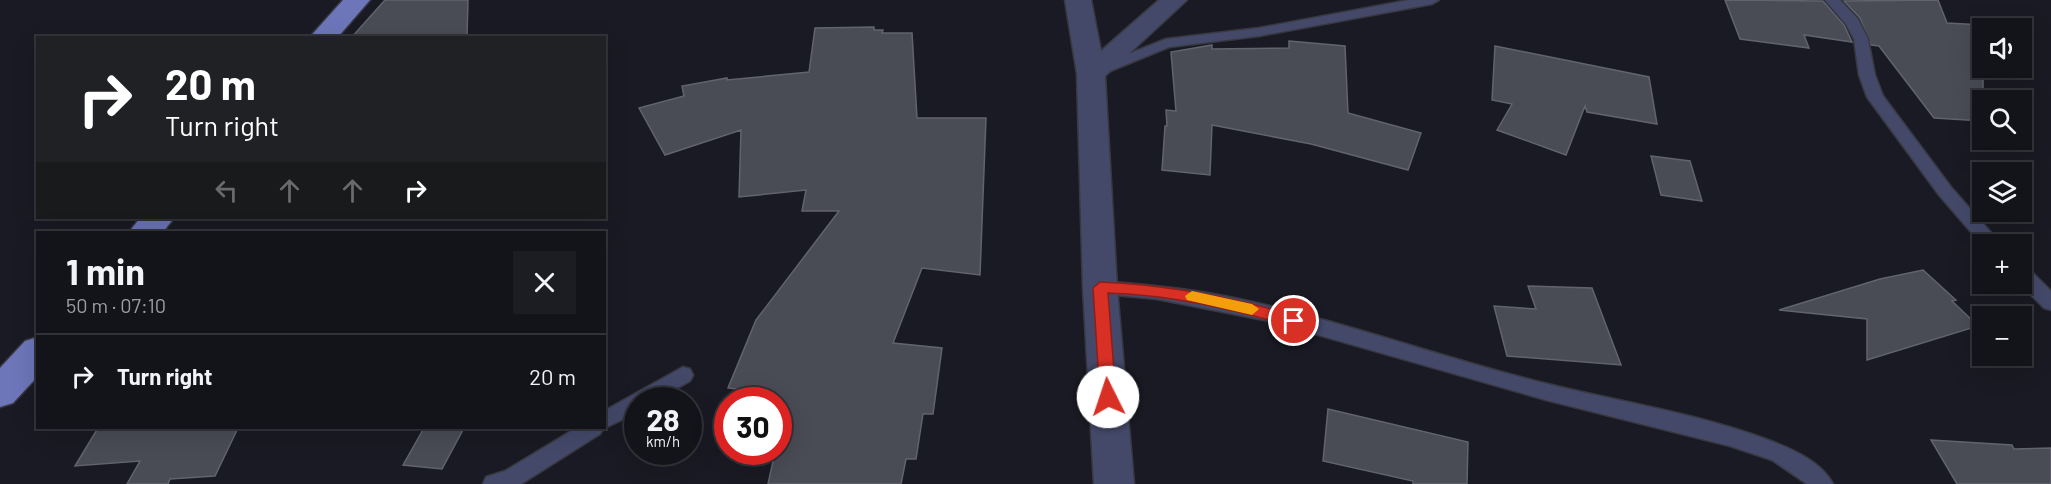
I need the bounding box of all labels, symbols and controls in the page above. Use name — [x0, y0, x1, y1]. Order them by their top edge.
map controls — [1972, 18, 2032, 366]
button: sound — [1972, 18, 2032, 78]
text: 20 m — [165, 58, 256, 108]
icon: right — [66, 60, 144, 138]
button: search — [1972, 90, 2032, 150]
text: Turn right — [165, 109, 279, 141]
button: layers — [1972, 162, 2032, 222]
icon: left — [210, 174, 243, 207]
icon: ahead — [273, 174, 306, 207]
icon: ahead — [336, 174, 369, 207]
icon: right — [399, 174, 432, 207]
button: + — [1972, 234, 2032, 294]
text: 1 min — [66, 249, 145, 292]
button: close — [513, 251, 576, 314]
text: 50 m · 07:10 — [66, 293, 166, 317]
pin — [1268, 295, 1319, 346]
icon: arrive — [1277, 304, 1310, 337]
button: − — [1972, 306, 2032, 366]
icon: right — [66, 360, 99, 393]
text: Turn right — [117, 363, 212, 389]
text: 20 m — [529, 363, 576, 389]
position arrow — [1076, 365, 1140, 429]
speed limit sign: 30 — [714, 387, 792, 465]
text: 28 — [646, 401, 680, 437]
text: km/h — [646, 432, 680, 450]

